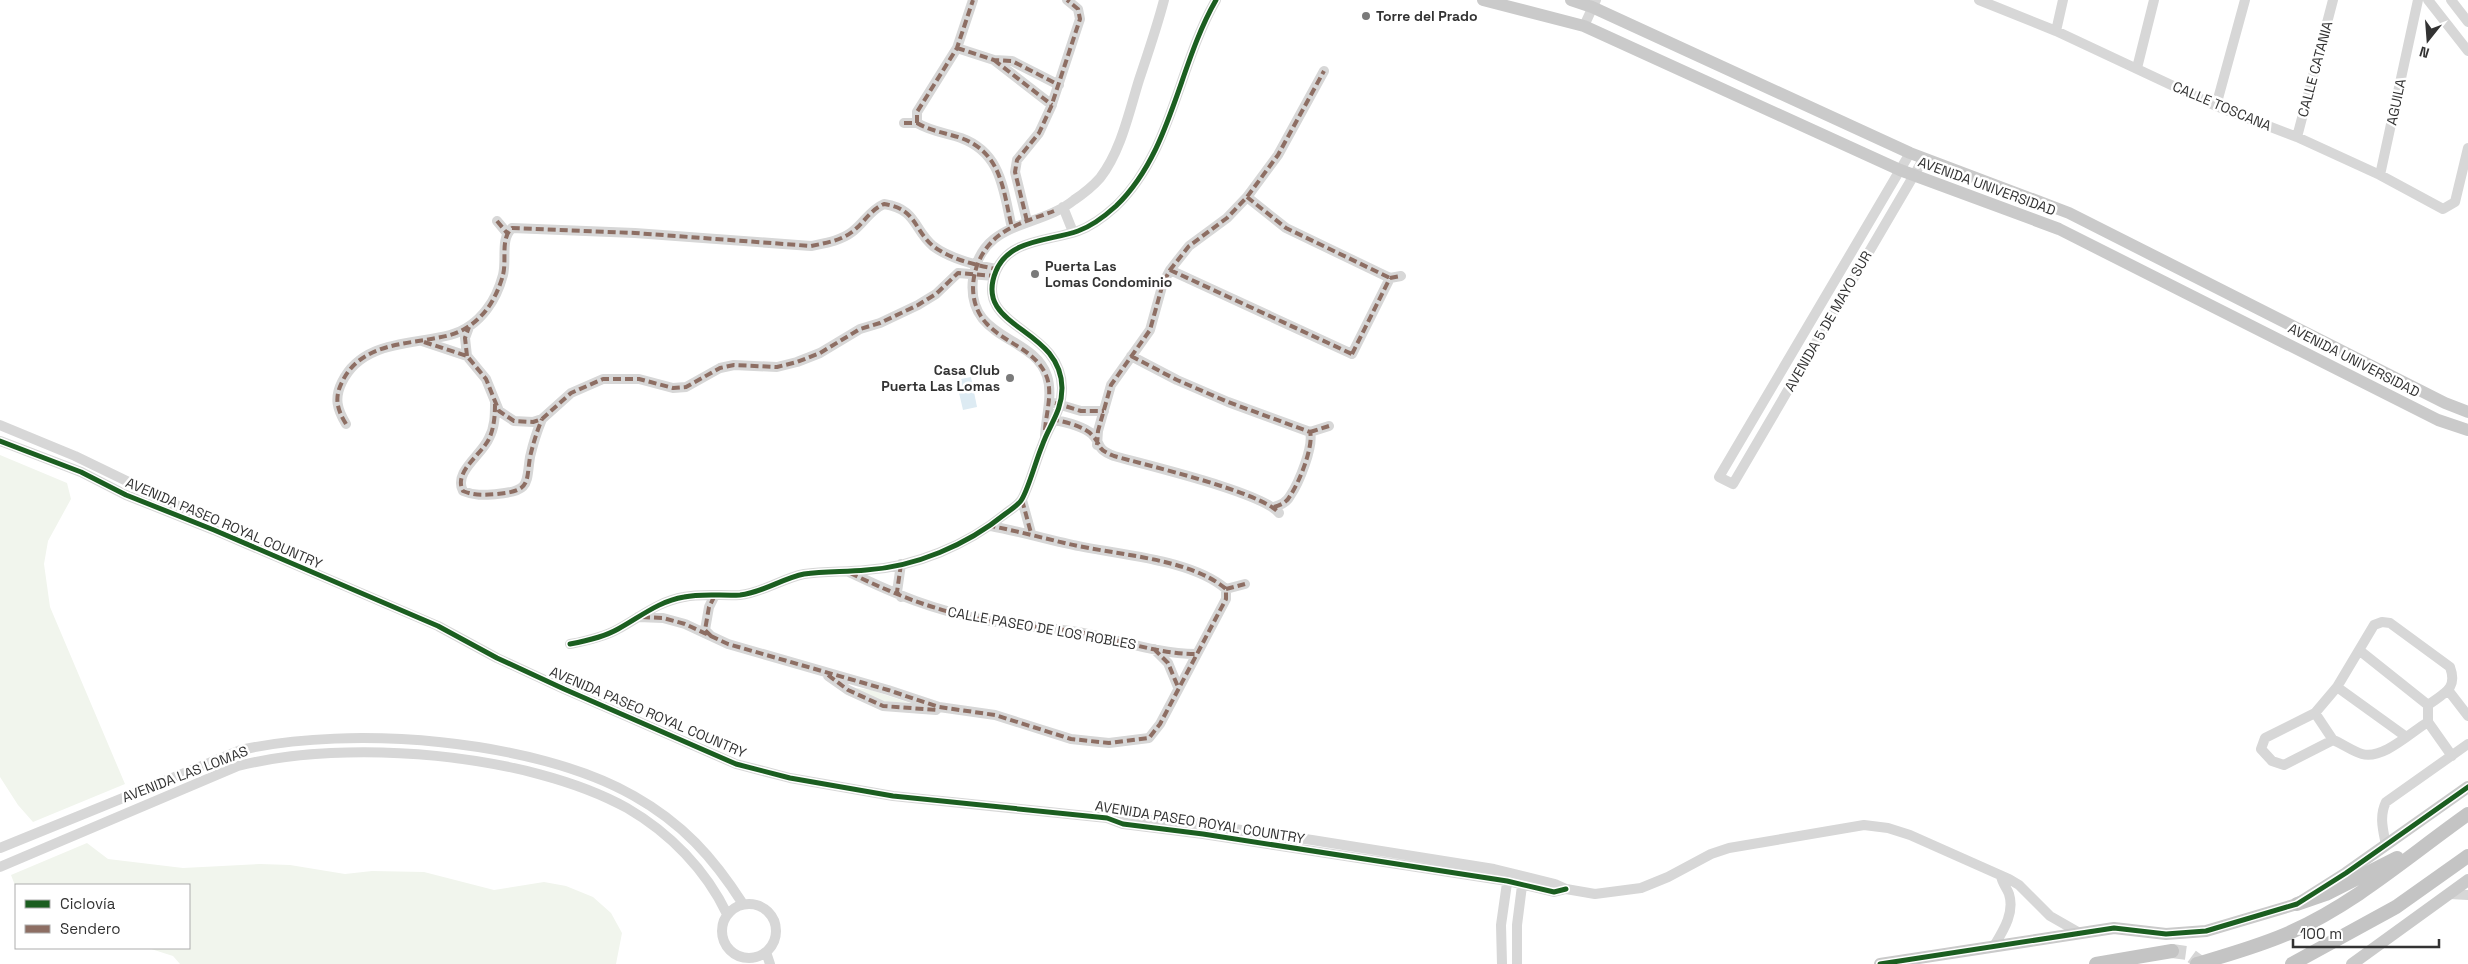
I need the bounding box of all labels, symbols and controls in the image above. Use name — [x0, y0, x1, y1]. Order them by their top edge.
place label: Torre del Prado — [1376, 7, 1478, 25]
marker: Torre del Prado — [1360, 10, 1372, 22]
north arrow — [2403, 15, 2453, 65]
street label: CALLE CATANIA — [2294, 19, 2337, 119]
text: N — [2417, 42, 2431, 62]
street label: CALLE TOSCANA — [2170, 77, 2274, 135]
street label: AGUILA — [2382, 77, 2410, 127]
street label: AVENIDA UNIVERSIDAD — [1916, 153, 2058, 219]
street label: AVENIDA 5 DE MAYO SUR — [1780, 247, 1876, 394]
place label: Puerta Las Lomas Condominio — [1045, 257, 1172, 291]
marker: Puerta Las Lomas Condominio — [1029, 268, 1041, 280]
street label: AVENIDA UNIVERSIDAD — [2285, 319, 2423, 401]
place label: Casa Club Puerta Las Lomas — [881, 361, 1000, 395]
marker: Casa Club Puerta Las Lomas — [1004, 372, 1016, 384]
street label: AVENIDA PASEO ROYAL COUNTRY — [123, 473, 325, 573]
street label: CALLE PASEO DE LOS ROBLES — [946, 603, 1138, 653]
street label: AVENIDA PASEO ROYAL COUNTRY — [547, 662, 749, 762]
street label: AVENIDA LAS LOMAS — [119, 742, 251, 806]
street label: AVENIDA PASEO ROYAL COUNTRY — [1094, 797, 1307, 848]
legend — [15, 884, 190, 949]
text: Ciclovía — [60, 894, 116, 913]
scale bar — [2293, 916, 2439, 948]
text: Sendero — [60, 919, 120, 938]
text: 100 m — [2300, 924, 2342, 943]

